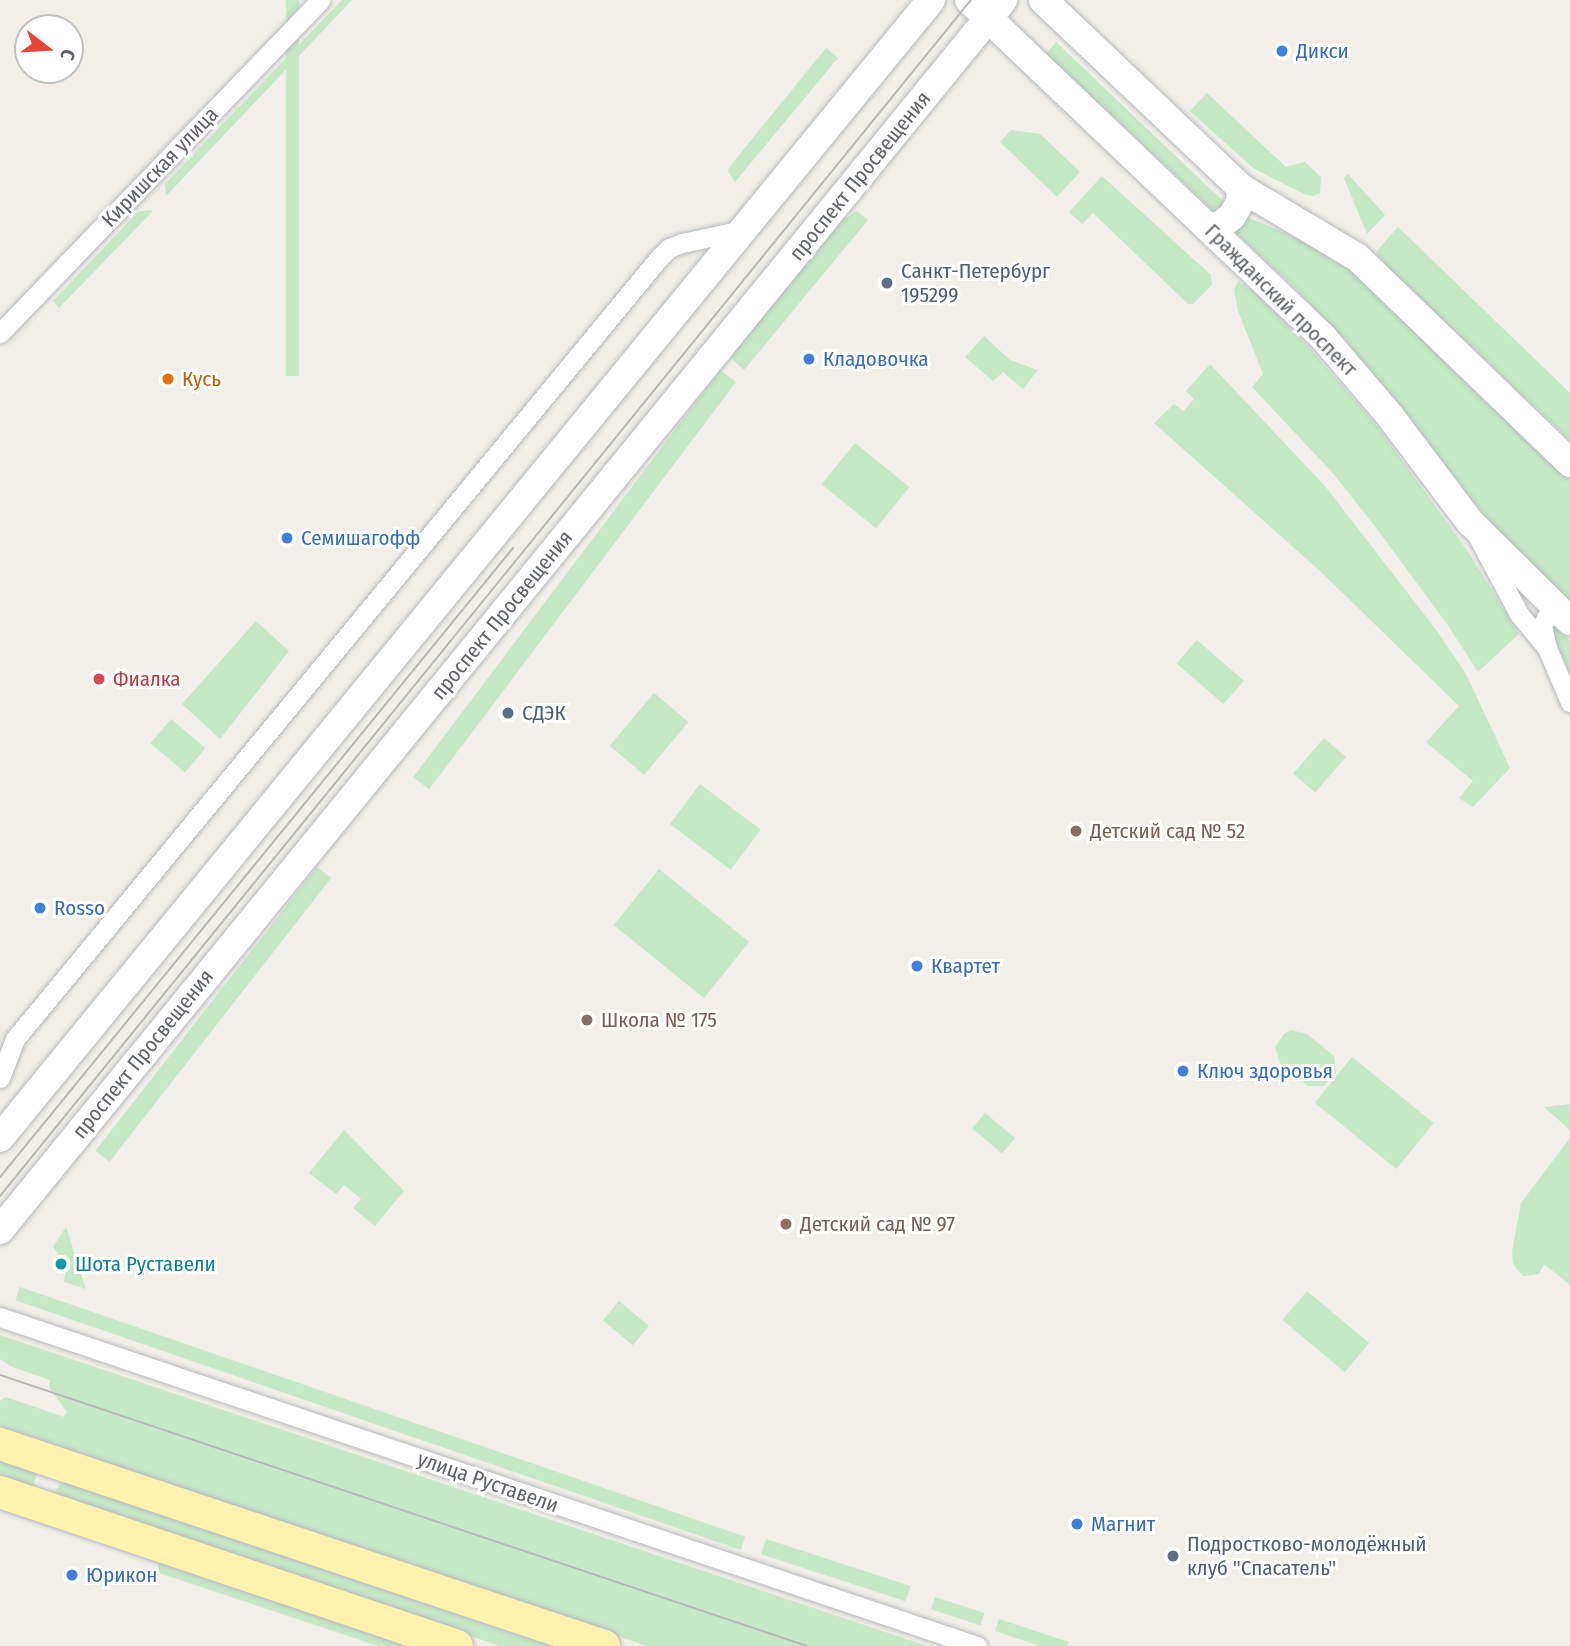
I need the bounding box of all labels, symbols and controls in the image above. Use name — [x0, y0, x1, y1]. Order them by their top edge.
north arrow — [14, 14, 84, 84]
place label: Дикси — [1296, 38, 1349, 64]
marker: Дикси — [1274, 43, 1290, 59]
text: С — [55, 47, 80, 63]
street label: проспект Просвещения — [784, 86, 936, 266]
street label: Киришская улица — [97, 102, 223, 232]
street label: Гражданский проспект — [1200, 219, 1362, 381]
place label: Санкт-Петербург 195299 — [901, 258, 1050, 308]
marker: Санкт-Петербург 195299 — [879, 275, 895, 291]
place label: Кладовочка — [823, 346, 929, 372]
marker: Кладовочка — [801, 351, 817, 367]
place label: Кусь — [182, 366, 221, 392]
marker: Кусь — [160, 371, 176, 387]
place label: Семишагофф — [301, 525, 420, 551]
street label: проспект Просвещения — [426, 525, 578, 705]
marker: Семишагофф — [279, 530, 295, 546]
place label: Фиалка — [113, 666, 181, 692]
marker: Фиалка — [91, 671, 107, 687]
place label: СДЭК — [522, 700, 566, 726]
marker: СДЭК — [500, 705, 516, 721]
place label: Детский сад № 52 — [1090, 818, 1245, 844]
marker: Детский сад № 52 — [1068, 823, 1084, 839]
place label: Rosso — [54, 895, 105, 921]
marker: Rosso — [32, 900, 48, 916]
place label: Квартет — [931, 953, 1000, 979]
marker: Квартет — [909, 958, 925, 974]
street label: проспект Просвещения — [67, 964, 219, 1144]
place label: Школа № 175 — [601, 1007, 717, 1033]
marker: Школа № 175 — [579, 1012, 595, 1028]
place label: Ключ здоровья — [1197, 1058, 1333, 1084]
marker: Ключ здоровья — [1175, 1063, 1191, 1079]
place label: Детский сад № 97 — [800, 1211, 955, 1237]
marker: Детский сад № 97 — [778, 1216, 794, 1232]
place label: Шота Руставели — [75, 1251, 216, 1277]
marker: Шота Руставели — [53, 1256, 69, 1272]
street label: улица Руставели — [414, 1446, 562, 1518]
place label: Магнит — [1091, 1511, 1155, 1537]
marker: Магнит — [1069, 1516, 1085, 1532]
place label: Подростково-молодёжный клуб "Спасатель" — [1187, 1531, 1427, 1581]
marker: Подростково-молодёжный клуб "Спасатель" — [1165, 1548, 1181, 1564]
place label: Юрикон — [86, 1562, 157, 1588]
marker: Юрикон — [64, 1567, 80, 1583]

